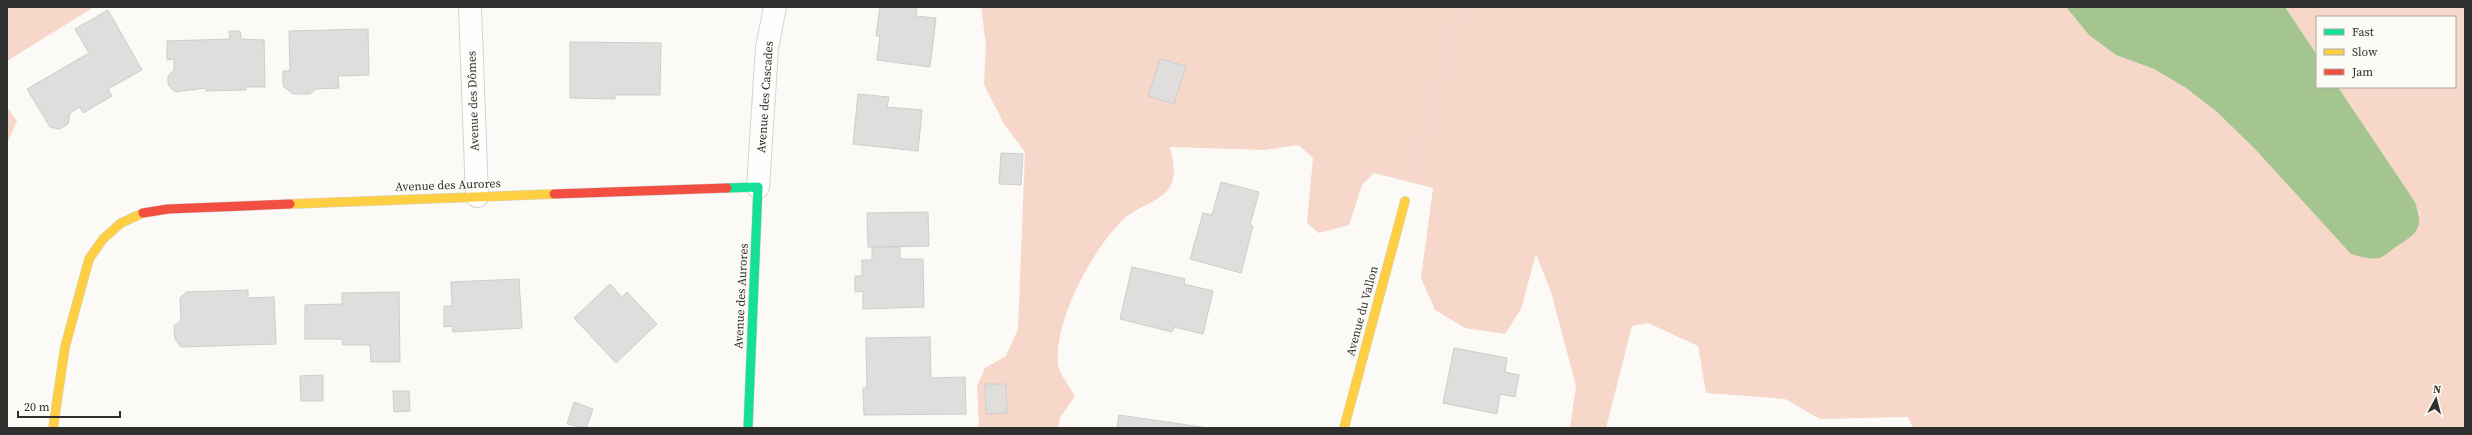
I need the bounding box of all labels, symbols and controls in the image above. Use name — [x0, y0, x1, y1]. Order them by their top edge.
legend — [2316, 16, 2456, 88]
text: Fast — [2352, 24, 2374, 40]
street label: Avenue des Cascades — [753, 41, 777, 153]
text: Slow — [2352, 44, 2378, 60]
street label: Avenue des Dômes — [463, 51, 483, 151]
text: Jam — [2351, 64, 2373, 80]
street label: Avenue des Aurores — [395, 175, 501, 195]
street label: Avenue des Aurores — [730, 243, 752, 349]
street label: Avenue du Vallon — [1342, 264, 1382, 358]
north arrow — [2416, 379, 2456, 419]
text: N — [2432, 382, 2442, 398]
scale bar — [18, 393, 120, 419]
text: 20 m — [24, 399, 50, 415]

